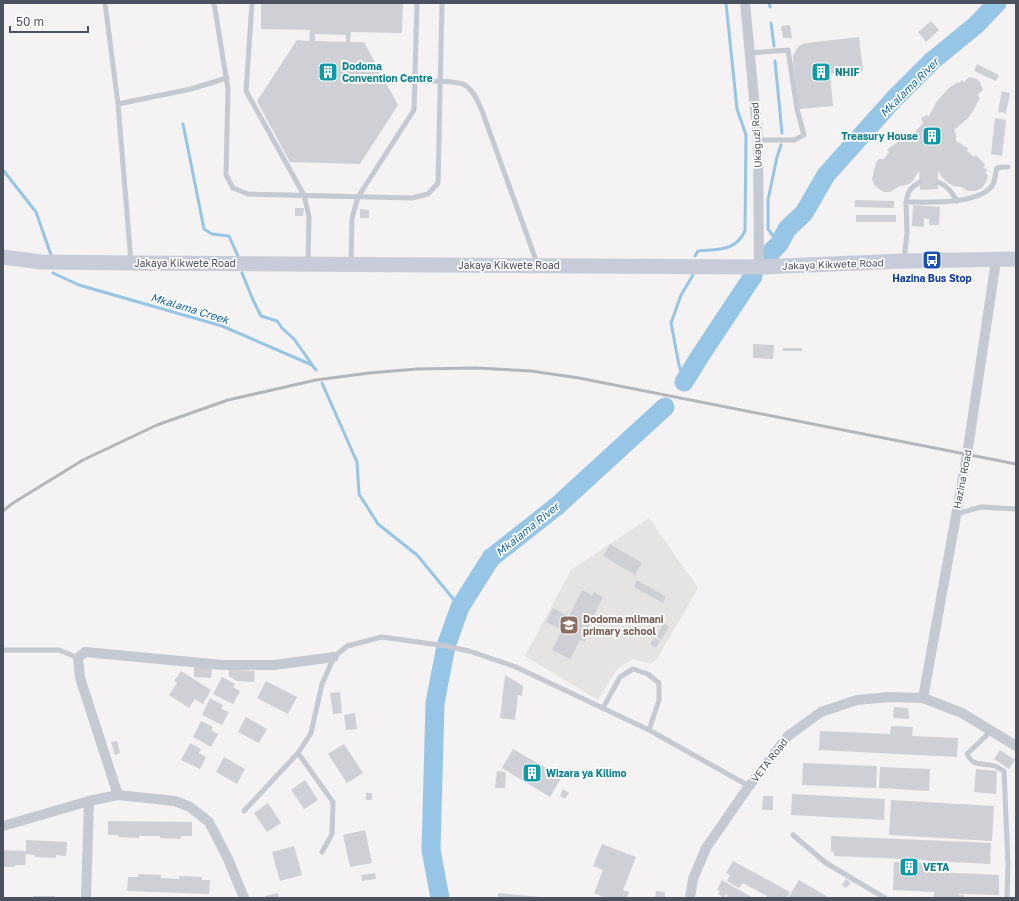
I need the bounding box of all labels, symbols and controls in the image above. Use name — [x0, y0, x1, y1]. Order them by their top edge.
scale bar — [10, 8, 88, 34]
text: 50 m — [16, 14, 44, 29]
water label: Mkalama River — [877, 54, 942, 119]
place label: Dodoma Convention Centre — [342, 60, 433, 84]
building icon: Dodoma Convention Centre — [317, 61, 339, 83]
building icon: NHIF — [810, 61, 832, 83]
place label: NHIF — [835, 66, 860, 78]
street label: Ukaguzi Road — [748, 102, 764, 168]
building icon: Treasury House — [921, 125, 943, 147]
place label: Treasury House — [841, 130, 918, 142]
bus stop icon: Hazina Bus Stop — [921, 249, 943, 271]
street label: Jakaya Kikwete Road — [782, 256, 884, 272]
street label: Jakaya Kikwete Road — [134, 257, 236, 269]
street label: Jakaya Kikwete Road — [458, 259, 560, 271]
place label: Hazina Bus Stop — [892, 272, 972, 284]
water label: Mkalama Creek — [149, 290, 232, 327]
street label: Hazina Road — [950, 448, 974, 510]
water label: Mkalama River — [493, 499, 562, 558]
place label: Dodoma mlimani primary school — [583, 613, 664, 637]
school or university icon: Dodoma mlimani primary school — [558, 614, 580, 636]
street label: VETA Road — [748, 736, 790, 784]
building icon: Wizara ya Kilimo — [521, 762, 543, 784]
place label: Wizara ya Kilimo — [546, 767, 626, 779]
building icon: VETA — [898, 856, 920, 878]
place label: VETA — [923, 861, 949, 873]

